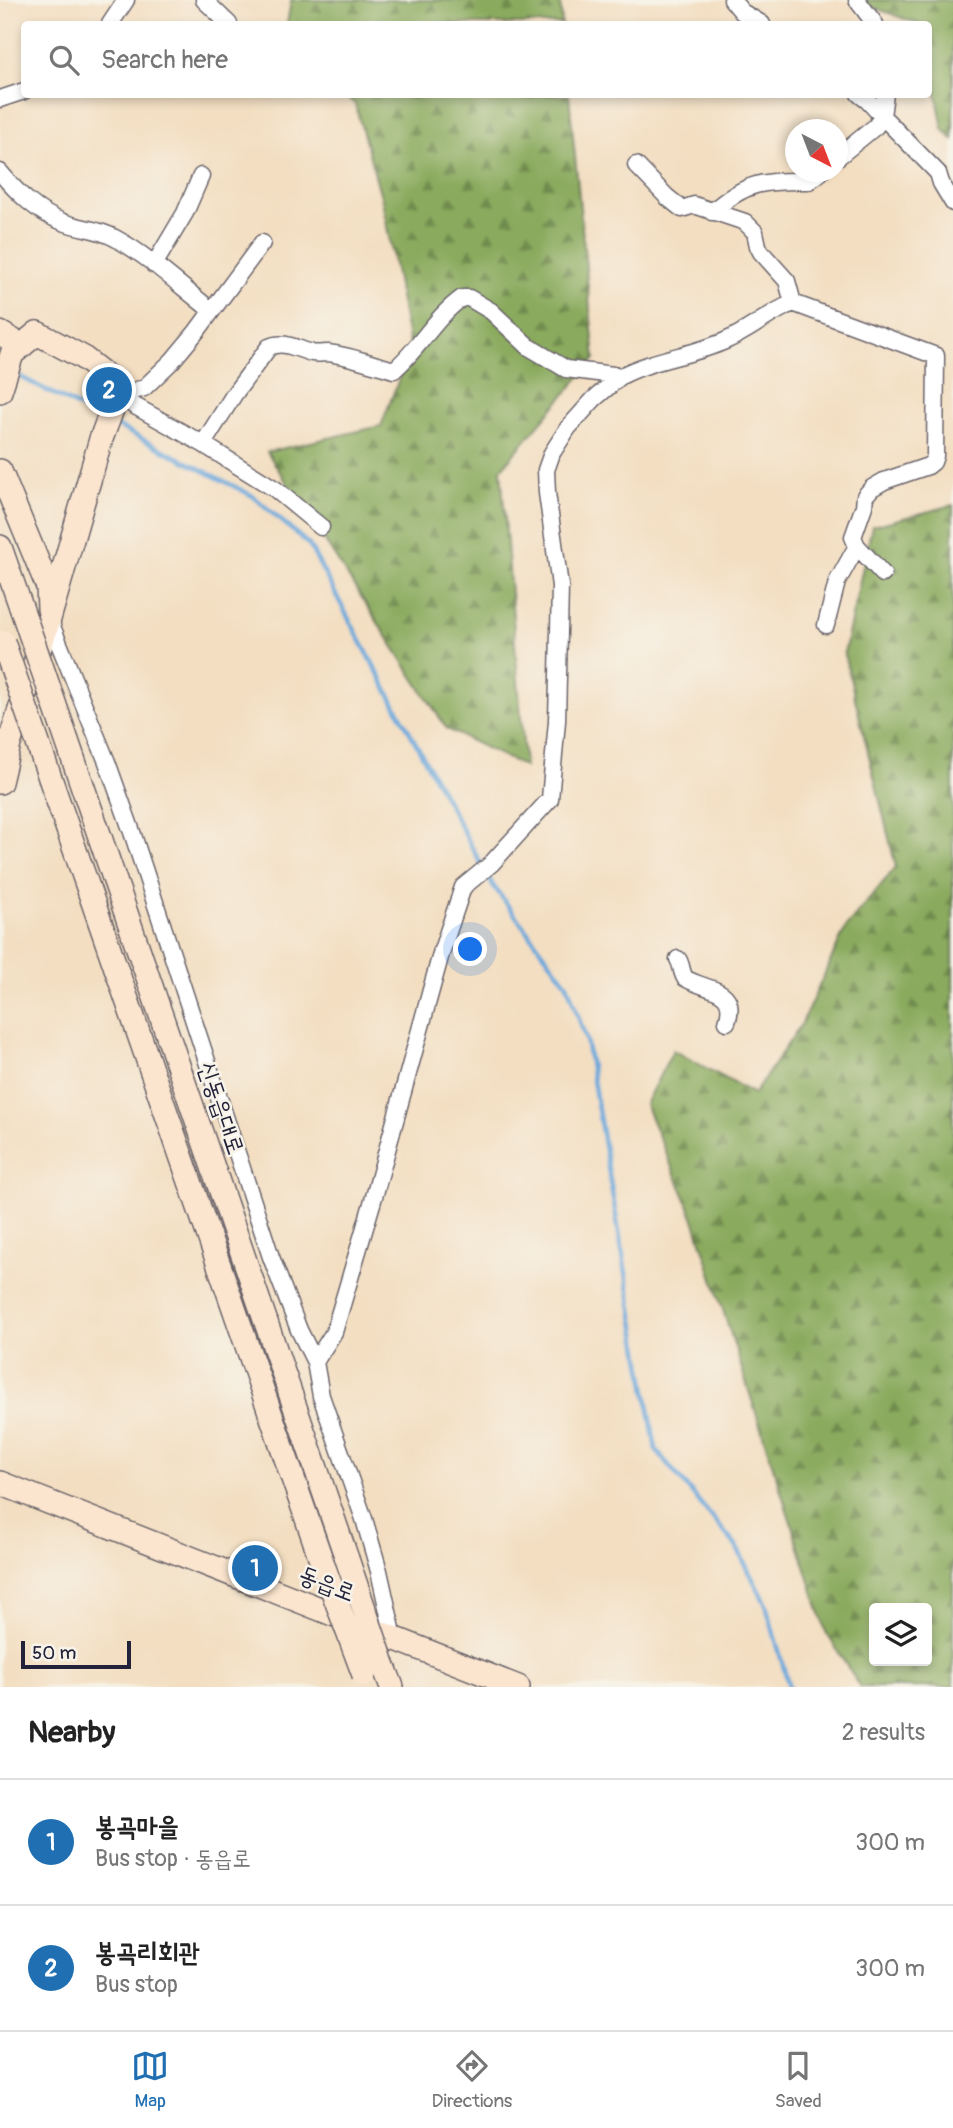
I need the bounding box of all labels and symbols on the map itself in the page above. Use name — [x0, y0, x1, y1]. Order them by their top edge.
north arrow — [785, 119, 848, 182]
pin: 2 — [86, 364, 132, 416]
your location — [453, 932, 487, 966]
street label: 신동읍대로 — [192, 1058, 250, 1158]
pin: 1 — [232, 1542, 278, 1594]
street label: 동읍로 — [295, 1560, 359, 1608]
scale bar — [21, 1638, 131, 1670]

